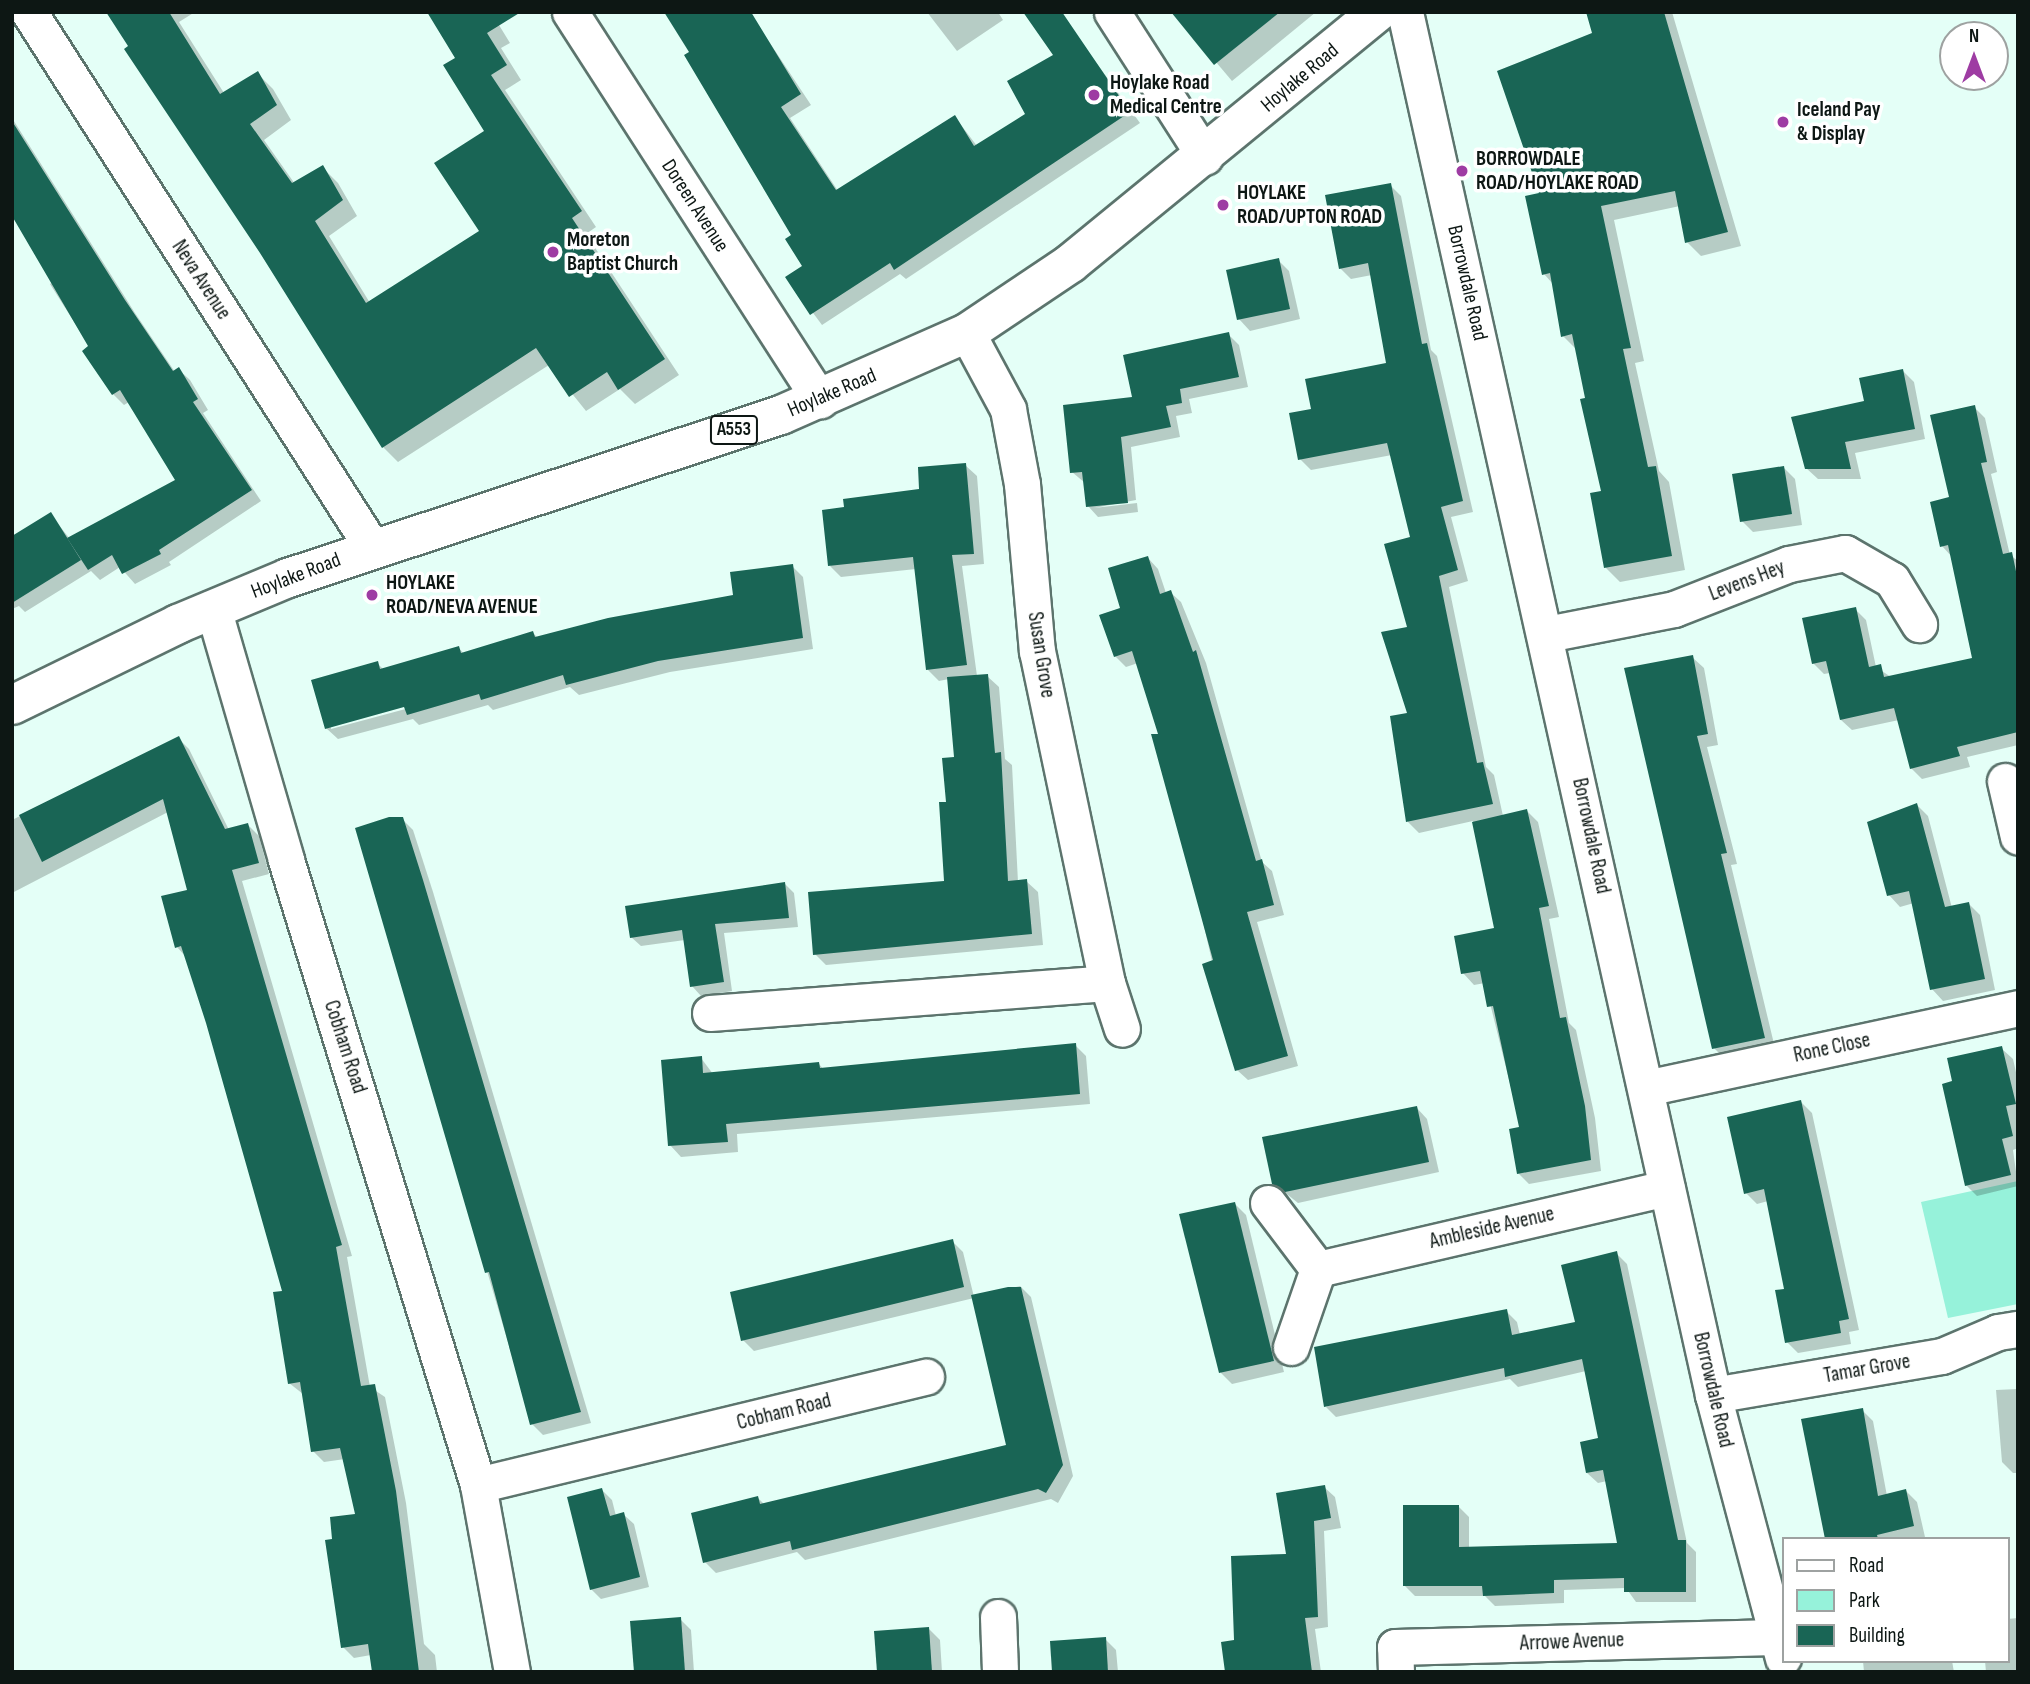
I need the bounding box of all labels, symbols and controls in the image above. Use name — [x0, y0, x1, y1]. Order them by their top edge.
north arrow — [1939, 21, 2009, 91]
text: N — [1969, 25, 1979, 48]
street label: Hoylake Road — [1256, 38, 1344, 118]
place label: Hoylake Road Medical Centre — [1110, 70, 1222, 120]
marker: Hoylake Road Medical Centre — [1084, 85, 1104, 105]
place label: Iceland Pay & Display — [1797, 97, 1881, 147]
marker: Iceland Pay & Display — [1775, 114, 1791, 130]
place label: BORROWDALE ROAD/HOYLAKE ROAD — [1476, 146, 1639, 196]
street label: Doreen Avenue — [656, 155, 734, 257]
marker: BORROWDALE ROAD/HOYLAKE ROAD — [1454, 163, 1470, 179]
place label: HOYLAKE ROAD/UPTON ROAD — [1237, 180, 1382, 230]
marker: HOYLAKE ROAD/UPTON ROAD — [1215, 197, 1231, 213]
street label: Borrowdale Road — [1441, 223, 1493, 343]
place label: Moreton Baptist Church — [567, 227, 678, 277]
street label: Neva Avenue — [166, 236, 236, 324]
marker: Moreton Baptist Church — [545, 244, 561, 260]
street label: Hoylake Road — [784, 363, 880, 423]
road number: A553 — [710, 414, 758, 446]
street label: Hoylake Road — [248, 547, 344, 605]
street label: Levens Hey — [1706, 555, 1788, 607]
place label: HOYLAKE ROAD/NEVA AVENUE — [386, 570, 538, 620]
marker: HOYLAKE ROAD/NEVA AVENUE — [364, 587, 380, 603]
street label: Susan Grove — [1022, 610, 1060, 700]
street label: Borrowdale Road — [1566, 776, 1616, 896]
street label: Cobham Road — [318, 997, 372, 1097]
street label: Rone Close — [1791, 1028, 1873, 1068]
street label: Ambleside Avenue — [1427, 1201, 1557, 1255]
street label: Borrowdale Road — [1687, 1330, 1739, 1450]
street label: Tamar Grove — [1822, 1349, 1912, 1389]
street label: Cobham Road — [734, 1388, 834, 1436]
legend — [1782, 1537, 2009, 1663]
text: Road — [1849, 1553, 1884, 1578]
text: Park — [1849, 1588, 1880, 1613]
text: Building — [1849, 1623, 1905, 1648]
street label: Arrowe Avenue — [1519, 1628, 1625, 1656]

